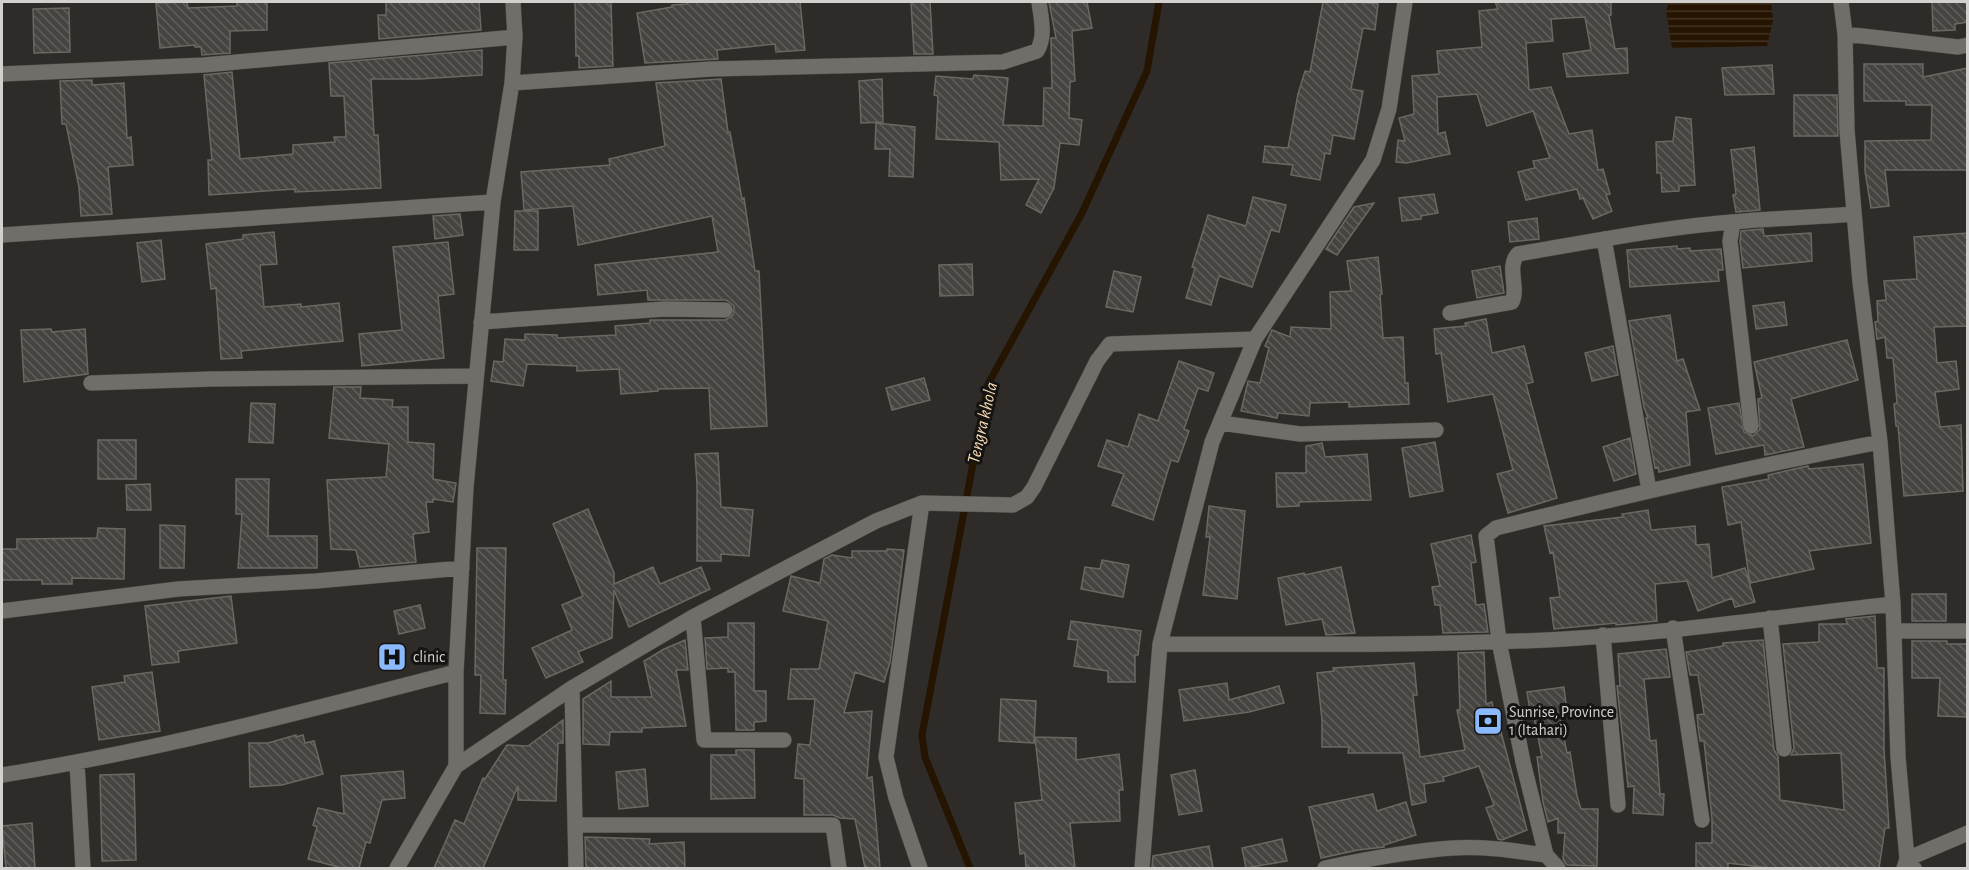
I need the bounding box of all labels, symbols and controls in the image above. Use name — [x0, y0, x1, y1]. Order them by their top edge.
water label: Tengra khola — [965, 380, 1001, 466]
hospital icon: clinic — [376, 641, 408, 673]
place label: clinic — [413, 649, 445, 665]
place label: Sunrise, Province 1 (Itahari) — [1509, 704, 1614, 738]
bank icon: Sunrise, Province 1 (Itahari) — [1472, 705, 1504, 737]

